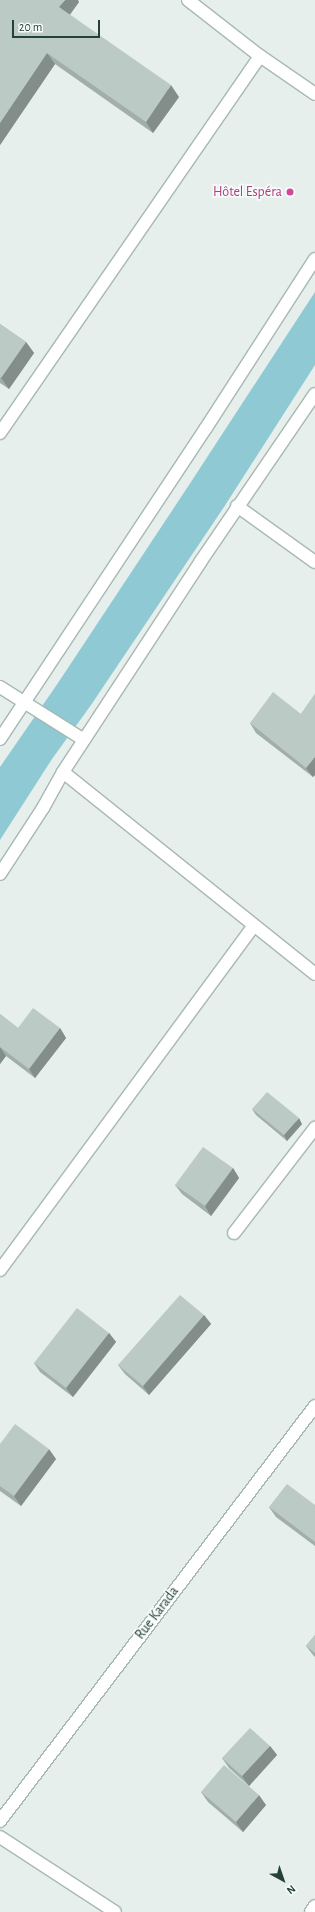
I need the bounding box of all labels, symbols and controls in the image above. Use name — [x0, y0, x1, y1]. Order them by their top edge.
scale bar — [14, 12, 102, 38]
text: 20 m — [19, 21, 42, 33]
place label: Hôtel Espéra — [213, 184, 282, 200]
marker: Hôtel Espéra — [285, 187, 295, 197]
street label: Rue Karada — [132, 1583, 182, 1643]
north arrow — [263, 1860, 303, 1900]
text: N — [285, 1883, 298, 1896]

